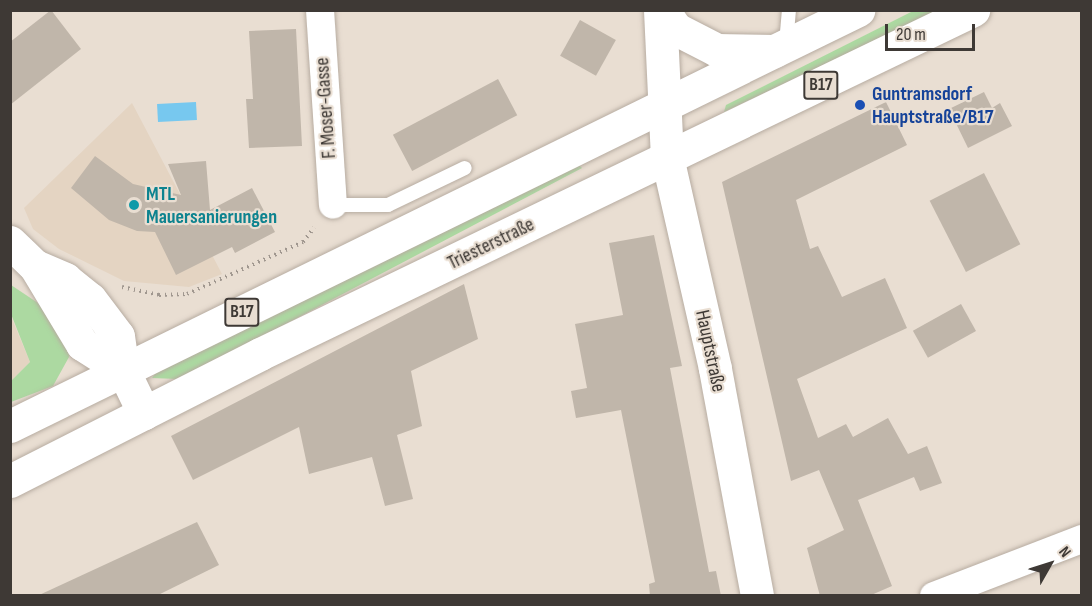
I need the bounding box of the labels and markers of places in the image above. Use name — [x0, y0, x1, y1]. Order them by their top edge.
place label: Guntramsdorf Hauptstraße/B17 — [872, 82, 994, 129]
marker: Guntramsdorf Hauptstraße/B17 — [853, 98, 867, 112]
place label: MTL Mauersanierungen — [146, 182, 277, 229]
marker: MTL Mauersanierungen — [127, 198, 141, 212]

